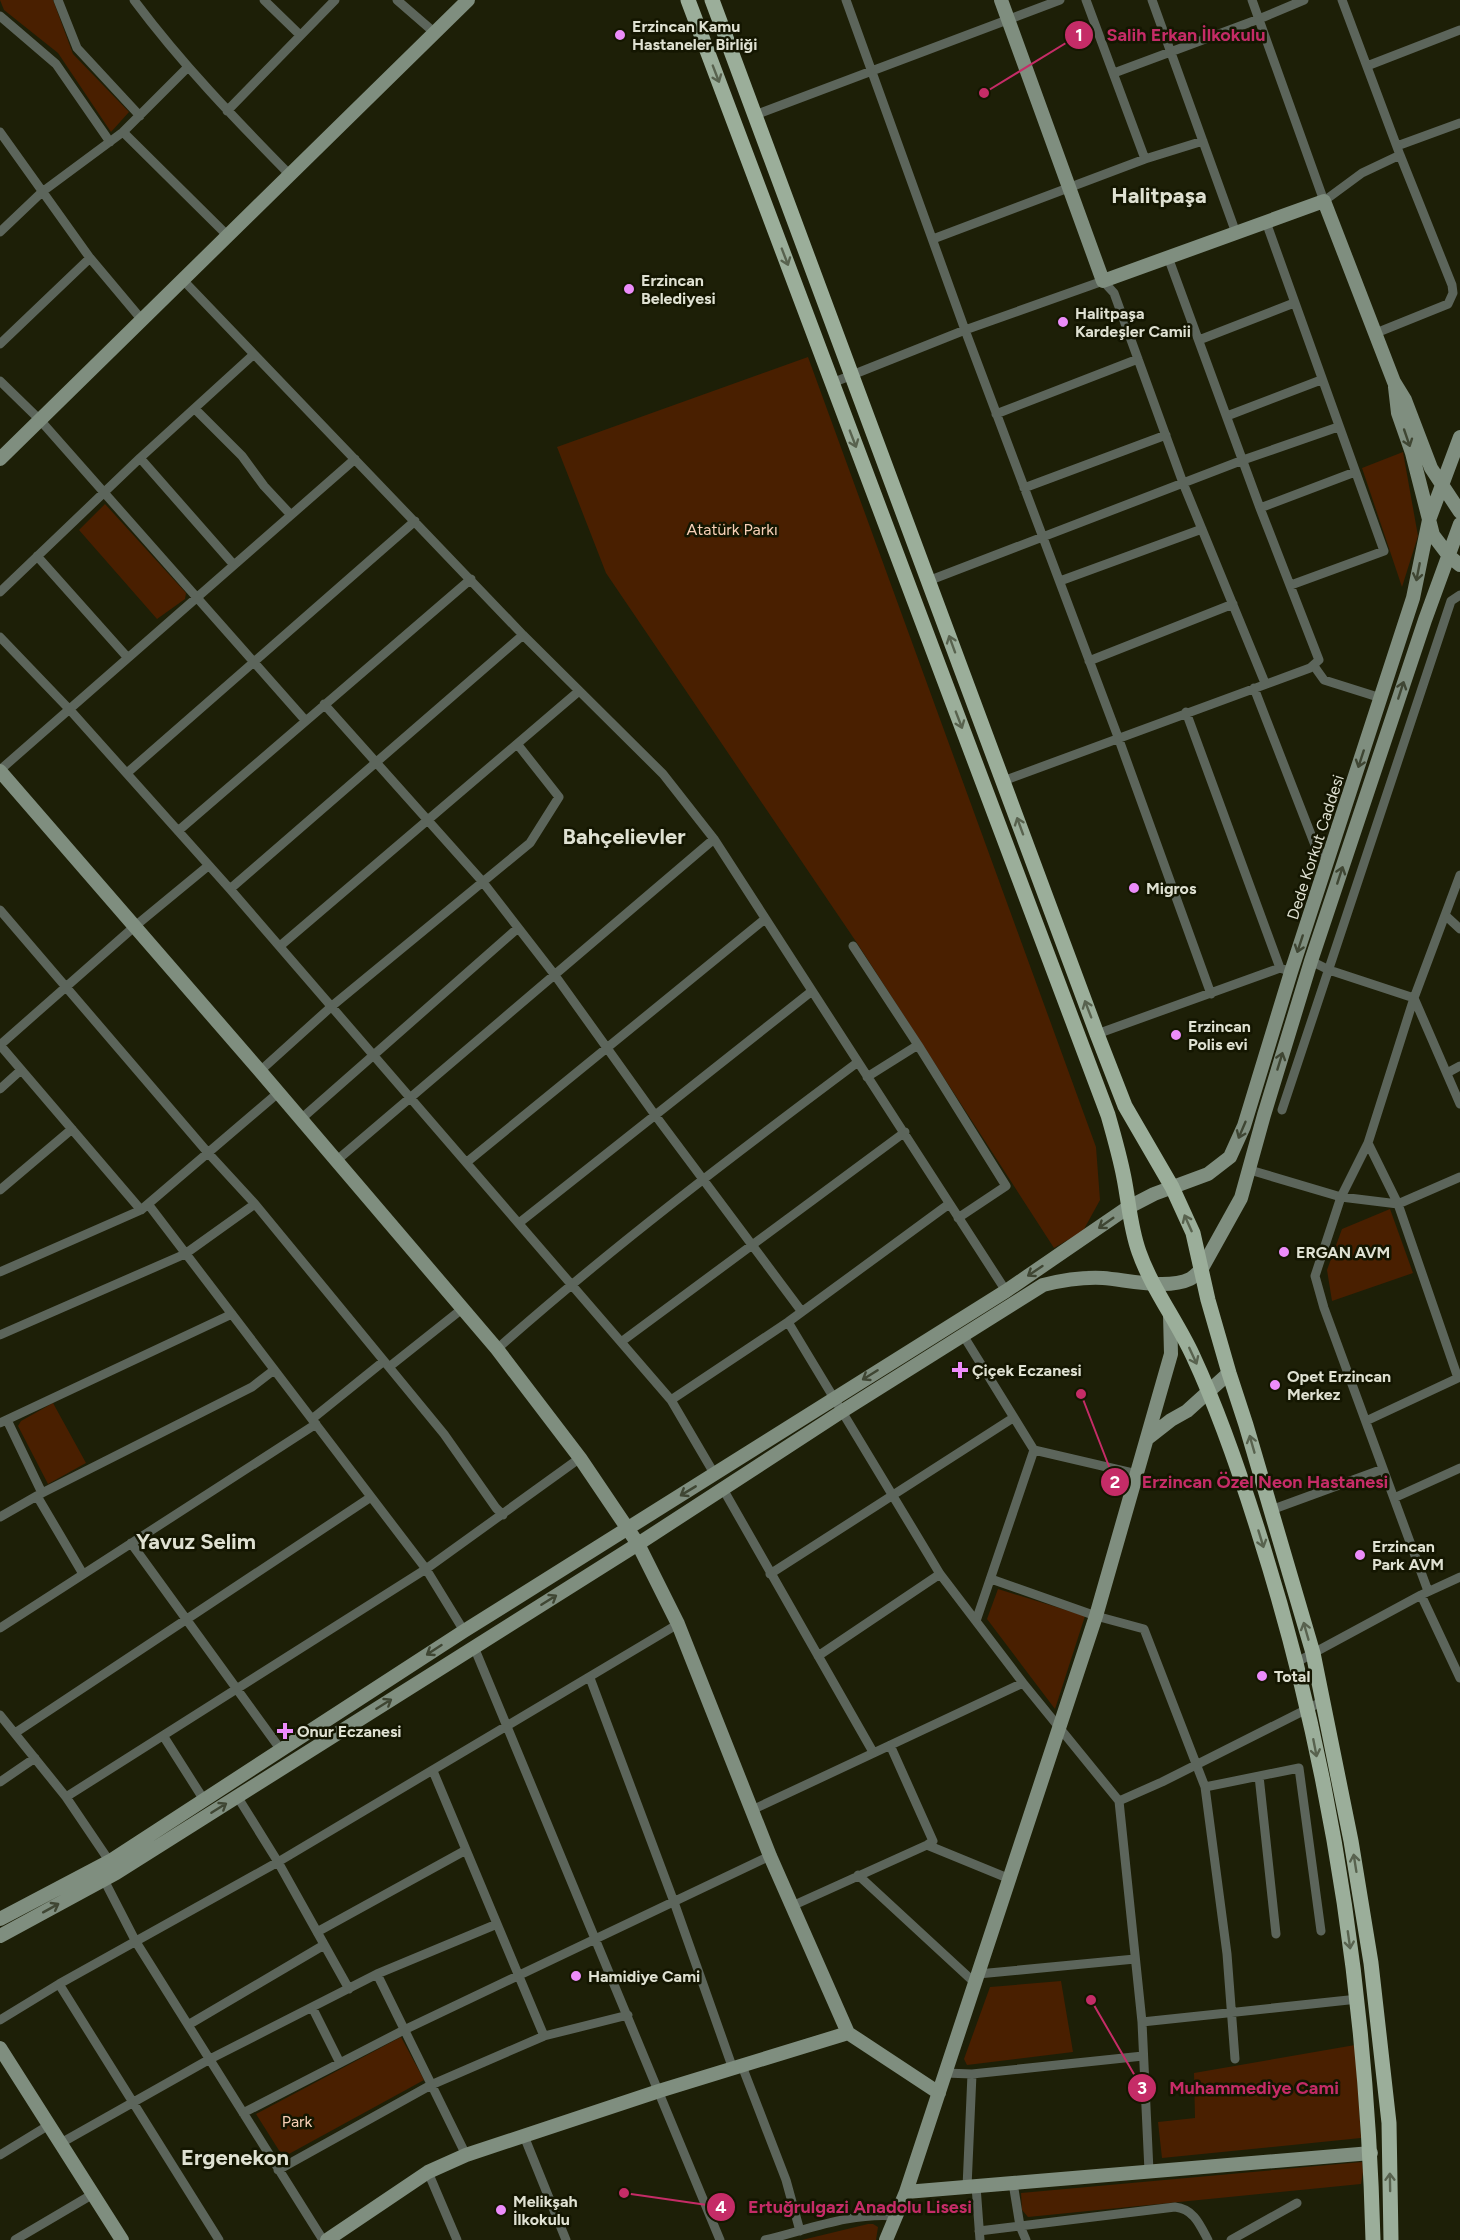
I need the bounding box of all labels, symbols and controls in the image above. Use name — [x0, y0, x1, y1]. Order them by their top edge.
place label: Erzincan Kamu Hastaneler Birliği — [632, 17, 757, 54]
callout: Salih Erkan İlkokulu — [1064, 17, 1277, 53]
text: 1 — [1075, 24, 1083, 46]
text: Salih Erkan İlkokulu — [1107, 24, 1265, 46]
marker: Erzincan Kamu Hastaneler Birliği — [613, 28, 627, 42]
one-way arrow — [711, 65, 722, 83]
district label: Halitpaşa — [1111, 182, 1207, 209]
one-way arrow — [780, 247, 791, 266]
place label: Erzincan Belediyesi — [641, 271, 716, 308]
marker: Erzincan Belediyesi — [622, 282, 636, 296]
place label: Halitpaşa Kardeşler Camii — [1075, 304, 1191, 341]
marker: Halitpaşa Kardeşler Camii — [1056, 315, 1070, 329]
one-way arrow — [1402, 429, 1413, 447]
one-way arrow — [849, 430, 860, 448]
park label: Atatürk Parkı — [686, 520, 778, 539]
one-way arrow — [1412, 562, 1423, 582]
one-way arrow — [945, 635, 956, 653]
one-way arrow — [1397, 681, 1408, 700]
one-way arrow — [954, 710, 965, 729]
one-way arrow — [1355, 749, 1366, 768]
street label: Dede Korkut Caddesi — [1283, 772, 1348, 922]
one-way arrow — [1013, 817, 1024, 836]
district label: Bahçelievler — [563, 823, 686, 850]
one-way arrow — [1335, 866, 1346, 885]
place label: Migros — [1146, 879, 1197, 898]
marker: Migros — [1127, 881, 1141, 895]
one-way arrow — [1294, 934, 1305, 953]
one-way arrow — [1082, 1000, 1093, 1019]
place label: Erzincan Polis evi — [1188, 1017, 1251, 1054]
marker: Erzincan Polis evi — [1169, 1028, 1183, 1042]
one-way arrow — [1276, 1052, 1287, 1071]
one-way arrow — [1236, 1120, 1247, 1139]
one-way arrow — [1182, 1215, 1193, 1233]
one-way arrow — [1098, 1217, 1114, 1229]
place label: ERGAN AVM — [1296, 1243, 1390, 1262]
marker: ERGAN AVM — [1277, 1245, 1291, 1259]
one-way arrow — [1027, 1265, 1044, 1278]
one-way arrow — [1188, 1347, 1199, 1365]
place label: Çiçek Eczanesi — [972, 1361, 1082, 1380]
marker: Çiçek Eczanesi — [953, 1363, 967, 1377]
place label: Opet Erzincan Merkez — [1287, 1367, 1391, 1404]
one-way arrow — [862, 1369, 879, 1381]
marker: Opet Erzincan Merkez — [1268, 1378, 1282, 1392]
one-way arrow — [1246, 1435, 1257, 1454]
callout: Erzincan Özel Neon Hastanesi — [1100, 1464, 1400, 1500]
text: 2 — [1110, 1471, 1120, 1493]
text: Erzincan Özel Neon Hastanesi — [1142, 1471, 1388, 1493]
one-way arrow — [680, 1486, 697, 1498]
district label: Yavuz Selim — [136, 1528, 256, 1555]
one-way arrow — [1256, 1529, 1267, 1548]
place label: Erzincan Park AVM — [1372, 1537, 1444, 1574]
marker: Erzincan Park AVM — [1353, 1548, 1367, 1562]
one-way arrow — [540, 1594, 557, 1607]
one-way arrow — [1300, 1622, 1311, 1641]
one-way arrow — [426, 1645, 443, 1657]
place label: Total — [1274, 1667, 1310, 1686]
marker: Total — [1255, 1669, 1269, 1683]
one-way arrow — [375, 1698, 392, 1711]
place label: Onur Eczanesi — [297, 1722, 402, 1741]
marker: Onur Eczanesi — [278, 1724, 292, 1738]
one-way arrow — [1310, 1738, 1321, 1757]
one-way arrow — [210, 1802, 227, 1815]
one-way arrow — [1349, 1853, 1360, 1873]
one-way arrow — [42, 1902, 60, 1913]
one-way arrow — [1344, 1930, 1355, 1949]
place label: Hamidiye Cami — [588, 1967, 700, 1986]
marker: Hamidiye Cami — [569, 1969, 583, 1983]
callout: Muhammediye Cami — [1127, 2070, 1351, 2106]
text: 3 — [1137, 2077, 1147, 2099]
text: Muhammediye Cami — [1169, 2077, 1339, 2099]
park label: Park — [282, 2112, 312, 2131]
district label: Ergenekon — [181, 2144, 289, 2171]
one-way arrow — [1384, 2172, 1396, 2192]
callout: Ertuğrulgazi Anadolu Lisesi — [706, 2189, 984, 2225]
place label: Melikşah İlkokulu — [513, 2192, 578, 2229]
text: 4 — [715, 2196, 727, 2218]
text: Ertuğrulgazi Anadolu Lisesi — [748, 2196, 972, 2218]
marker: Melikşah İlkokulu — [494, 2203, 508, 2217]

